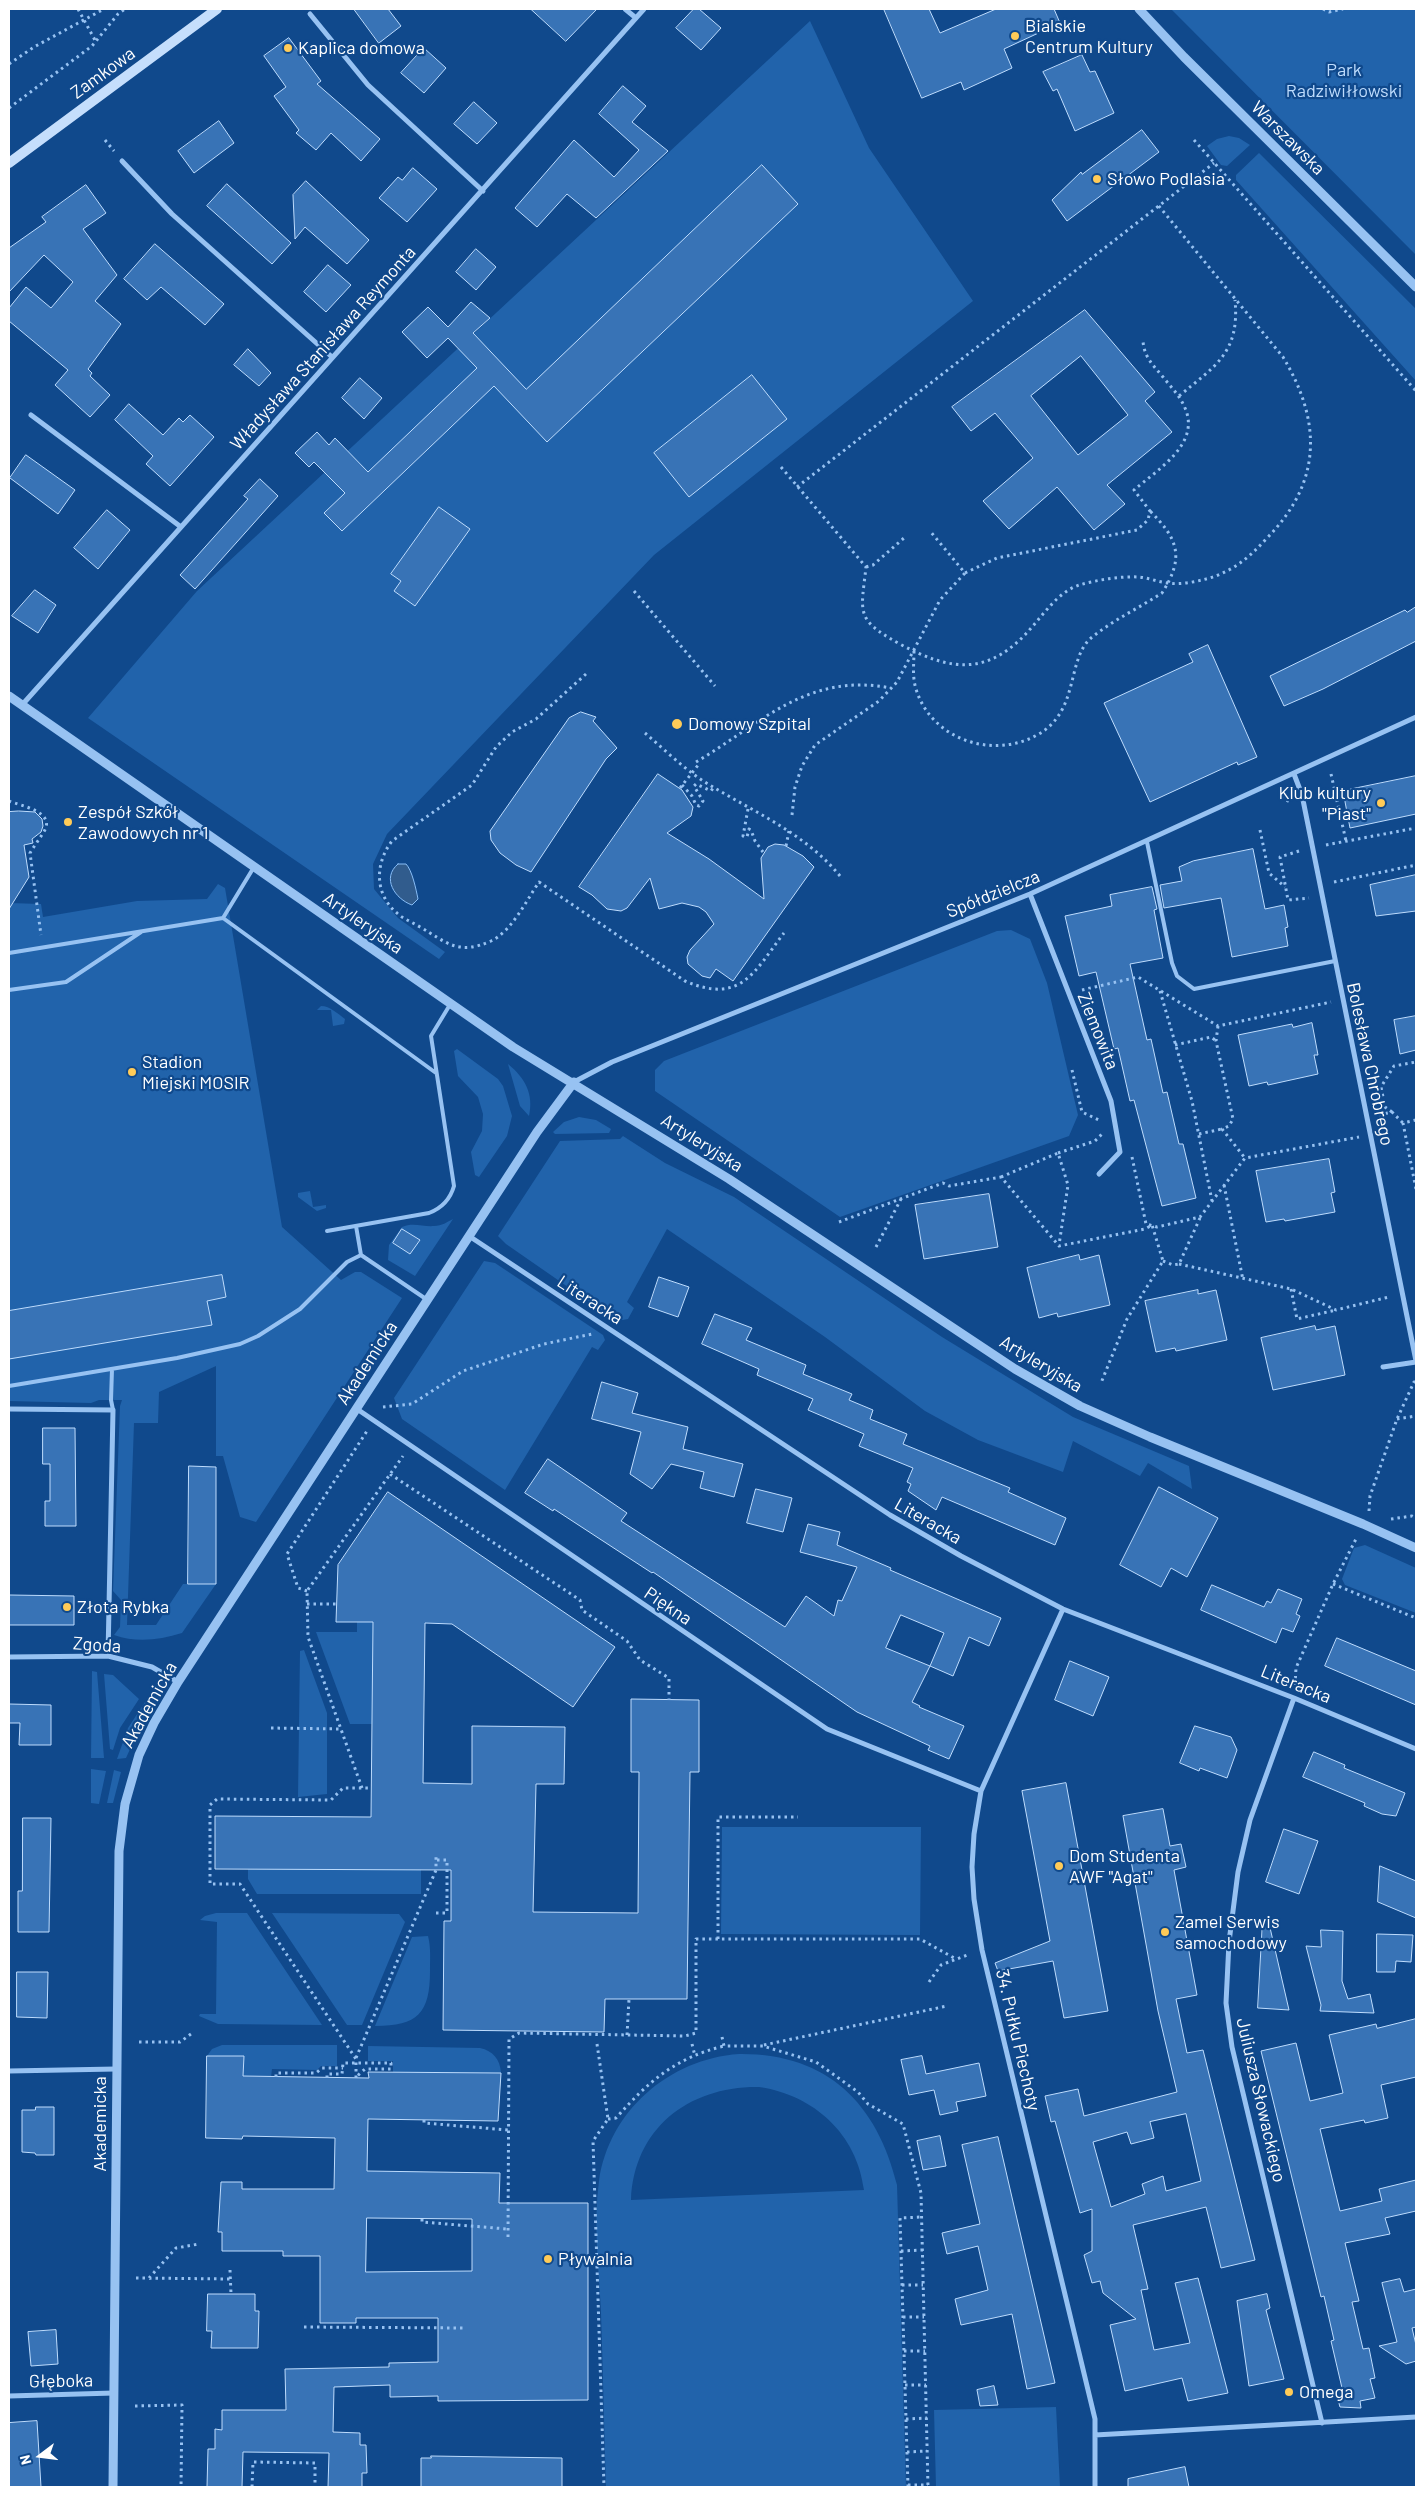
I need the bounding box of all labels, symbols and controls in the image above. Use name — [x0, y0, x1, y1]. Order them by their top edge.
place label: Bialskie Centrum Kultury — [1025, 15, 1153, 58]
marker: Bialskie Centrum Kultury — [1009, 30, 1021, 42]
place label: Kaplica domowa — [298, 37, 425, 59]
street label: Zamkowa — [67, 42, 139, 104]
marker: Kaplica domowa — [282, 42, 294, 54]
park label: Park Radziwiłłowski — [1286, 59, 1402, 102]
street label: Warszawska — [1247, 97, 1329, 179]
place label: Słowo Podlasia — [1107, 168, 1225, 190]
marker: Słowo Podlasia — [1091, 173, 1103, 185]
street label: Władysława Stanisława Reymonta — [226, 242, 420, 454]
place label: Domowy Szpital — [688, 713, 811, 735]
marker: Domowy Szpital — [670, 717, 684, 731]
place label: Klub kultury "Piast" — [1278, 782, 1371, 824]
marker: Klub kultury "Piast" — [1375, 797, 1387, 809]
place label: Zespół Szkół Zawodowych nr 1 — [78, 801, 209, 844]
marker: Zespół Szkół Zawodowych nr 1 — [62, 816, 74, 828]
street label: Spółdzielcza — [943, 865, 1043, 923]
street label: Artyleryjska — [319, 888, 407, 958]
street label: Bolesława Chrobrego — [1342, 980, 1398, 1148]
street label: Ziemowita — [1073, 989, 1123, 1073]
place label: Stadion Miejski MOSIR — [142, 1051, 250, 1094]
marker: Stadion Miejski MOSIR — [126, 1066, 138, 1078]
street label: Artyleryjska — [657, 1109, 747, 1177]
street label: Literacka — [553, 1271, 627, 1329]
street label: Akademicka — [332, 1317, 402, 1409]
street label: Artyleryjska — [996, 1331, 1086, 1397]
street label: Literacka — [891, 1493, 965, 1549]
street label: Piękna — [640, 1582, 696, 1630]
place label: Złota Rybka — [77, 1596, 169, 1618]
marker: Złota Rybka — [61, 1601, 73, 1613]
street label: Zgoda — [72, 1633, 122, 1657]
street label: Akademicka — [116, 1658, 182, 1752]
street label: Literacka — [1258, 1660, 1334, 1708]
place label: Dom Studenta AWF "Agat" — [1069, 1845, 1180, 1888]
marker: Dom Studenta AWF "Agat" — [1053, 1860, 1065, 1872]
place label: Zamel Serwis samochodowy — [1175, 1911, 1287, 1954]
marker: Zamel Serwis samochodowy — [1159, 1926, 1171, 1938]
street label: 34. Pułku Piechoty — [991, 1967, 1045, 2113]
street label: Juliusza Słowackiego — [1232, 2016, 1290, 2184]
street label: Akademicka — [89, 2076, 111, 2172]
place label: Pływalnia — [558, 2248, 633, 2270]
marker: Pływalnia — [542, 2253, 554, 2265]
street label: Głęboka — [29, 2370, 93, 2392]
place label: Omega — [1299, 2381, 1353, 2403]
marker: Omega — [1283, 2386, 1295, 2398]
north arrow — [15, 2431, 65, 2481]
text: N — [16, 2453, 34, 2467]

